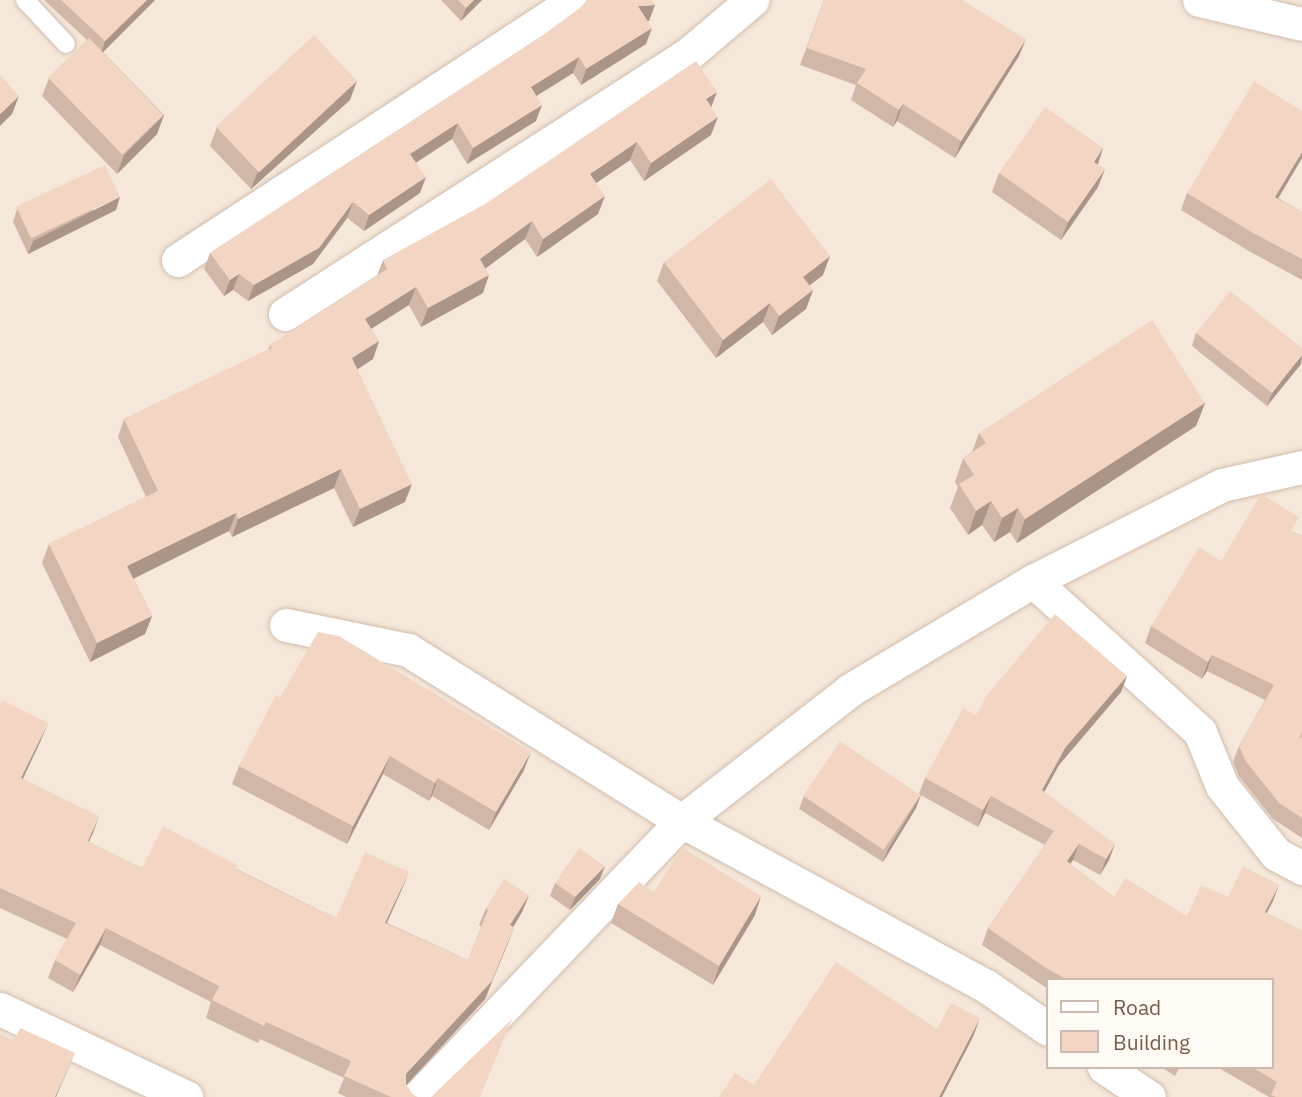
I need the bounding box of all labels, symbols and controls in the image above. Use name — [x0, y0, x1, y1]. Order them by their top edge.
legend — [1046, 978, 1274, 1069]
text: Road — [1113, 993, 1161, 1021]
text: Building — [1113, 1028, 1190, 1056]

